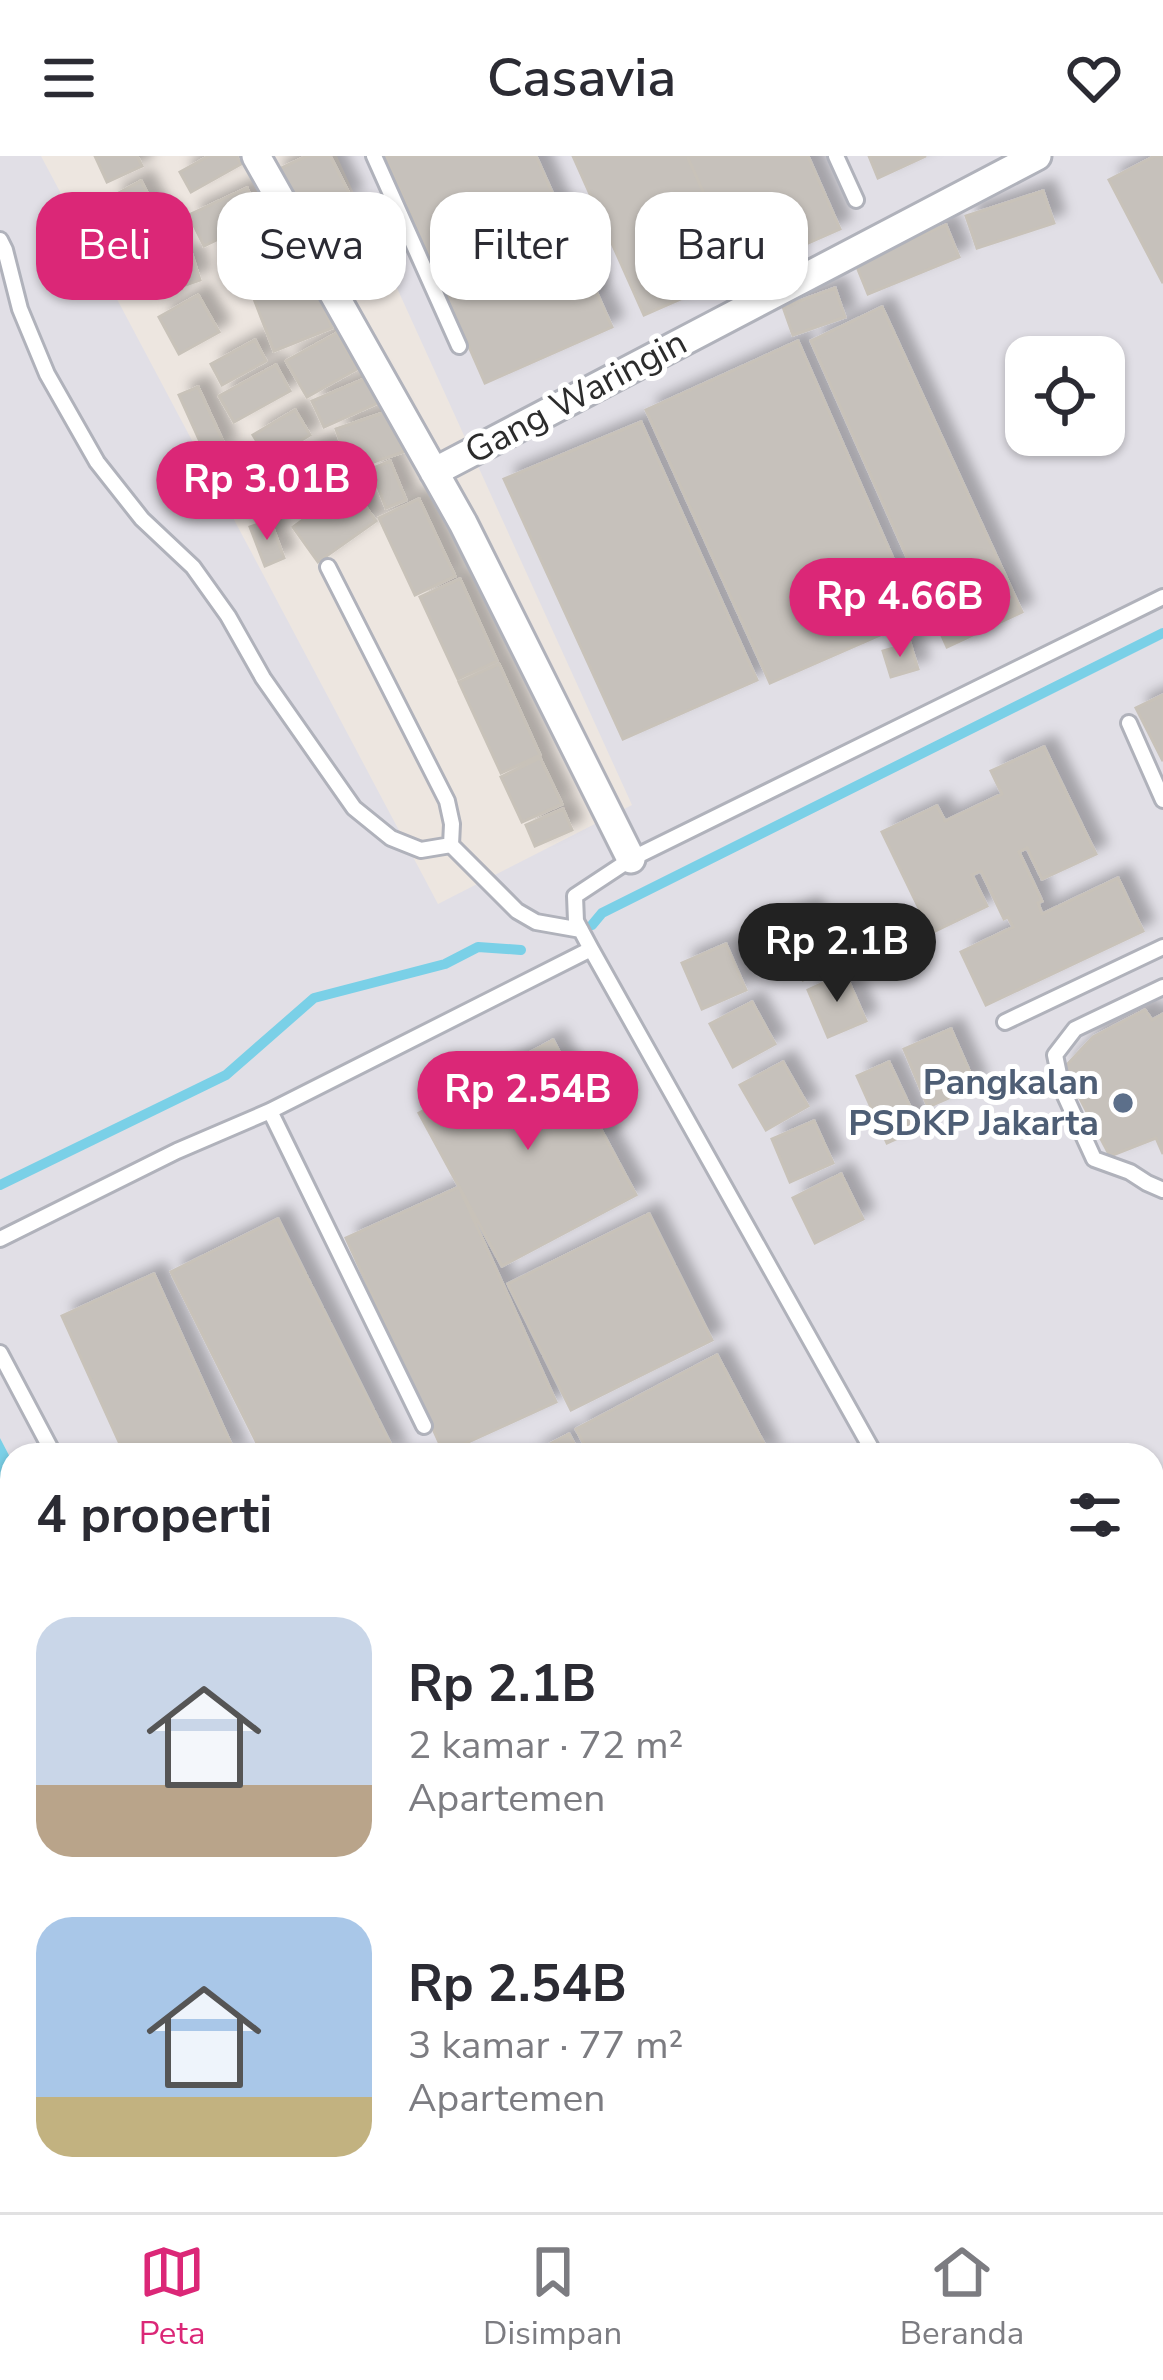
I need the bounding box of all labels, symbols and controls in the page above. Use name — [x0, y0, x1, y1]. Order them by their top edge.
text: Casavia — [487, 41, 676, 115]
icon: menu — [36, 45, 102, 111]
icon: heart — [1061, 45, 1127, 111]
chip: Beli — [36, 192, 193, 300]
chip: Sewa — [217, 192, 406, 300]
chip: Filter — [430, 192, 611, 300]
chip: Baru — [635, 192, 808, 300]
street label: Gang Waringin — [457, 318, 695, 476]
map controls — [1005, 336, 1125, 456]
button: locate — [1005, 336, 1125, 456]
pin: Rp 3.01B — [143, 441, 391, 543]
text: Rp 3.01B — [183, 453, 351, 506]
pin: Rp 4.66B — [776, 558, 1024, 660]
text: Rp 4.66B — [816, 570, 984, 623]
pin: Rp 2.1B — [726, 903, 948, 1005]
text: Rp 2.1B — [765, 915, 909, 968]
pin: Rp 2.54B — [404, 1051, 652, 1153]
place label: Pangkalan PSDKP Jakarta — [848, 1058, 1099, 1148]
text: Rp 2.54B — [444, 1063, 612, 1116]
marker: Pangkalan PSDKP Jakarta — [1110, 1090, 1136, 1116]
text: 4 properti — [36, 1480, 272, 1550]
icon: filters — [1062, 1482, 1128, 1548]
text: Rp 2.1B — [408, 1649, 596, 1719]
icon: home — [132, 1665, 276, 1809]
text: 2 kamar · 72 m² — [408, 1719, 683, 1772]
text: Apartemen — [408, 1772, 605, 1825]
text: Rp 2.54B — [408, 1949, 627, 2019]
icon: home — [132, 1965, 276, 2109]
text: 3 kamar · 77 m² — [408, 2019, 683, 2072]
text: Apartemen — [408, 2072, 605, 2125]
tab: Peta — [139, 2239, 205, 2356]
tab: Disimpan — [483, 2239, 622, 2356]
tab: Beranda — [900, 2239, 1024, 2356]

